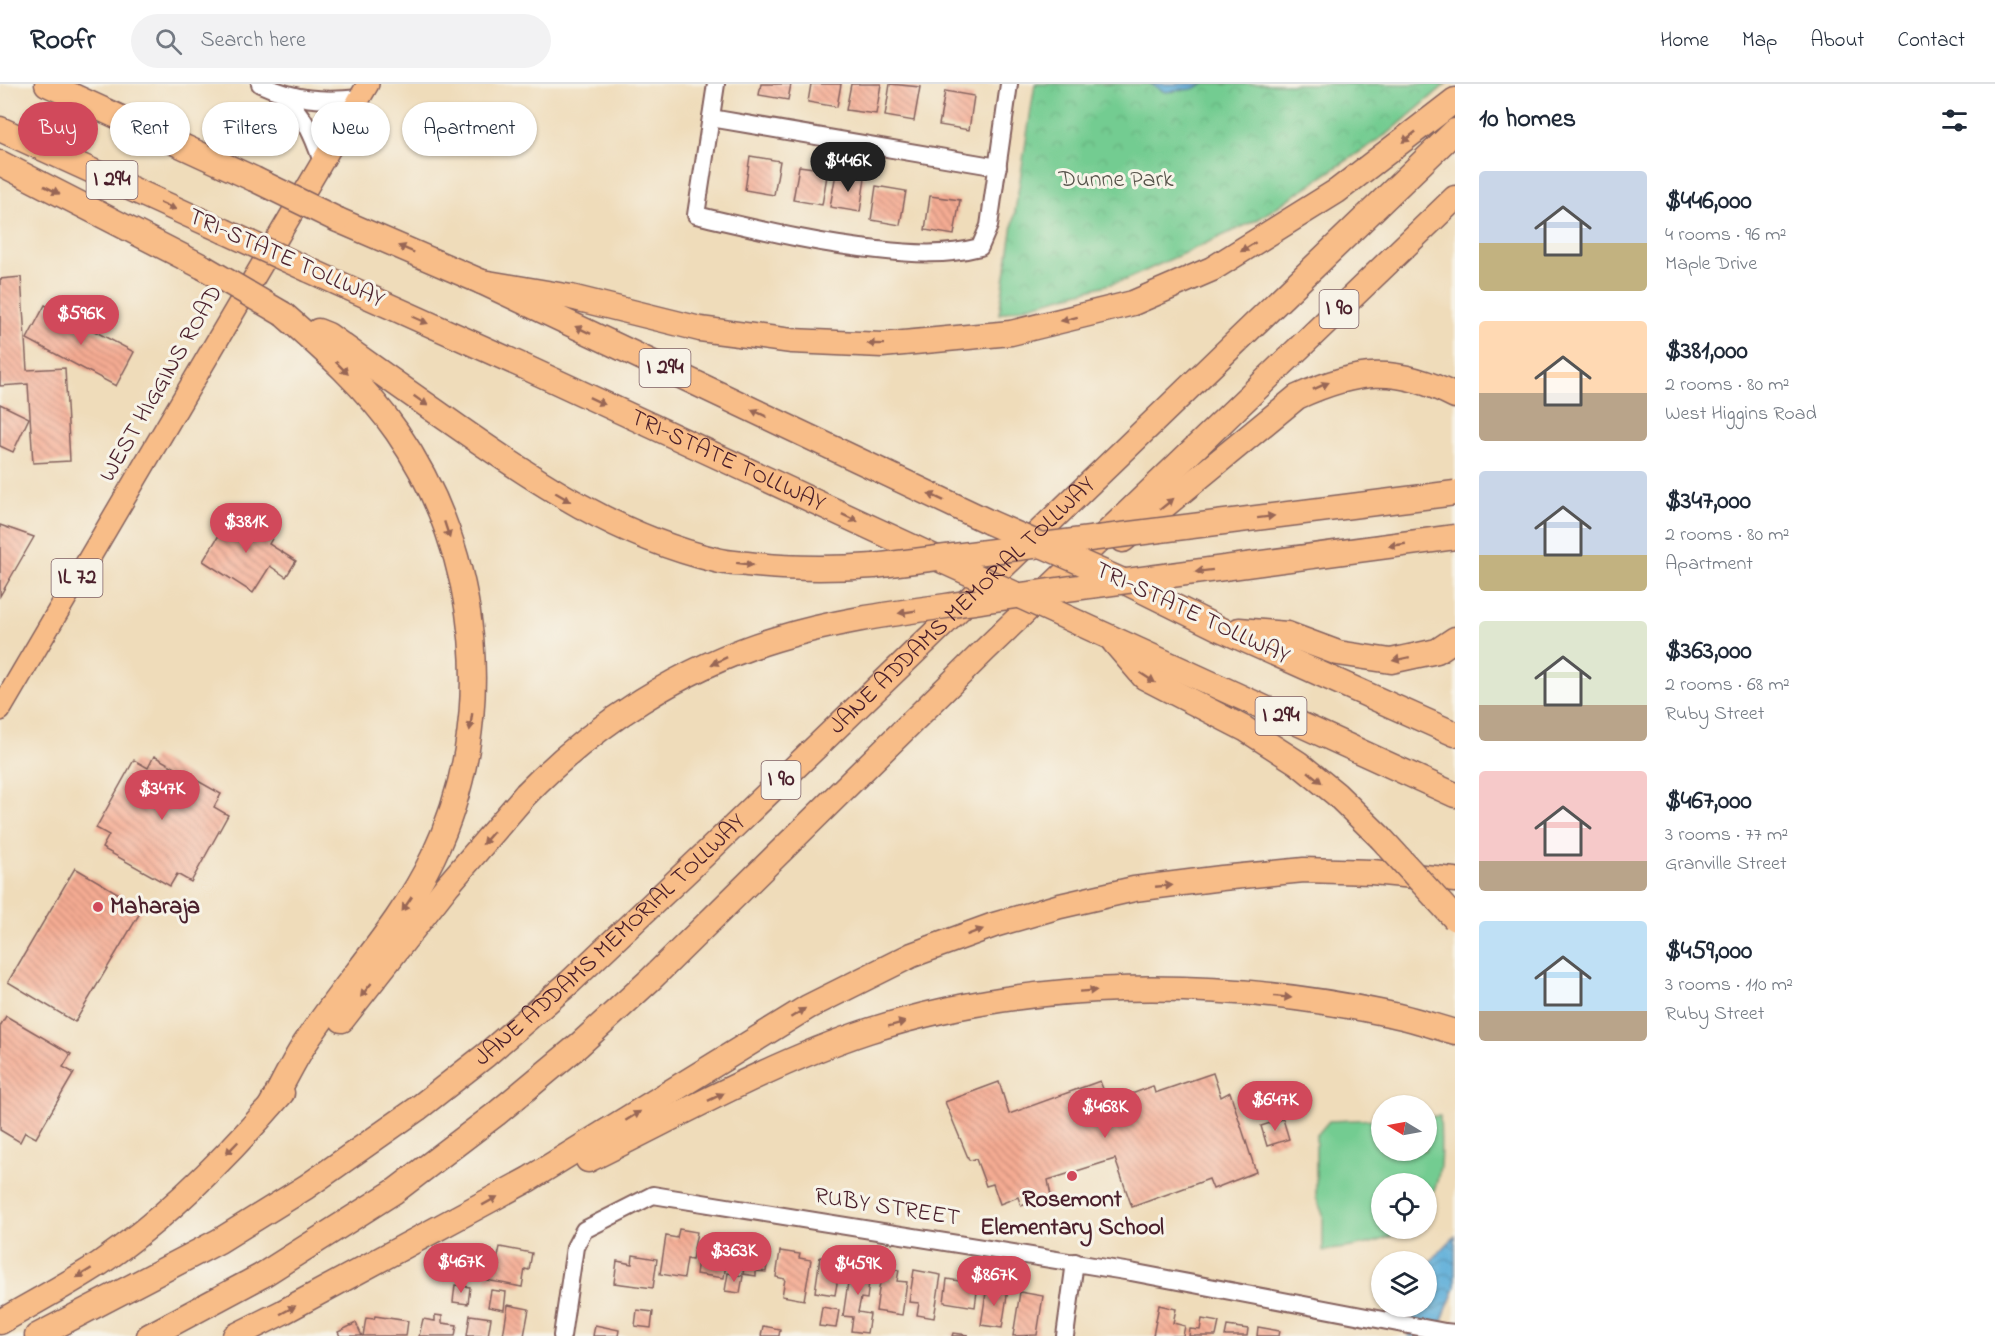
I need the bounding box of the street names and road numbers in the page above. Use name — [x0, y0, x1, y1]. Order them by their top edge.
road number: I 294 — [86, 161, 138, 199]
street label: TRI-STATE TOLLWAY — [182, 200, 390, 318]
street label: WEST HIGGINS ROAD — [91, 279, 233, 489]
road number: I 90 — [1320, 290, 1358, 328]
road number: I 294 — [640, 349, 690, 387]
street label: TRI-STATE TOLLWAY — [624, 401, 831, 521]
street label: JANE ADDAMS MEMORIAL TOLLWAY — [821, 469, 1104, 743]
street label: TRI-STATE TOLLWAY — [1089, 553, 1295, 675]
road number: IL 72 — [52, 559, 103, 597]
road number: I 294 — [1256, 697, 1306, 735]
road number: I 90 — [762, 761, 800, 799]
street label: JANE ADDAMS MEMORIAL TOLLWAY — [467, 806, 754, 1075]
street label: RUBY STREET — [812, 1179, 963, 1237]

